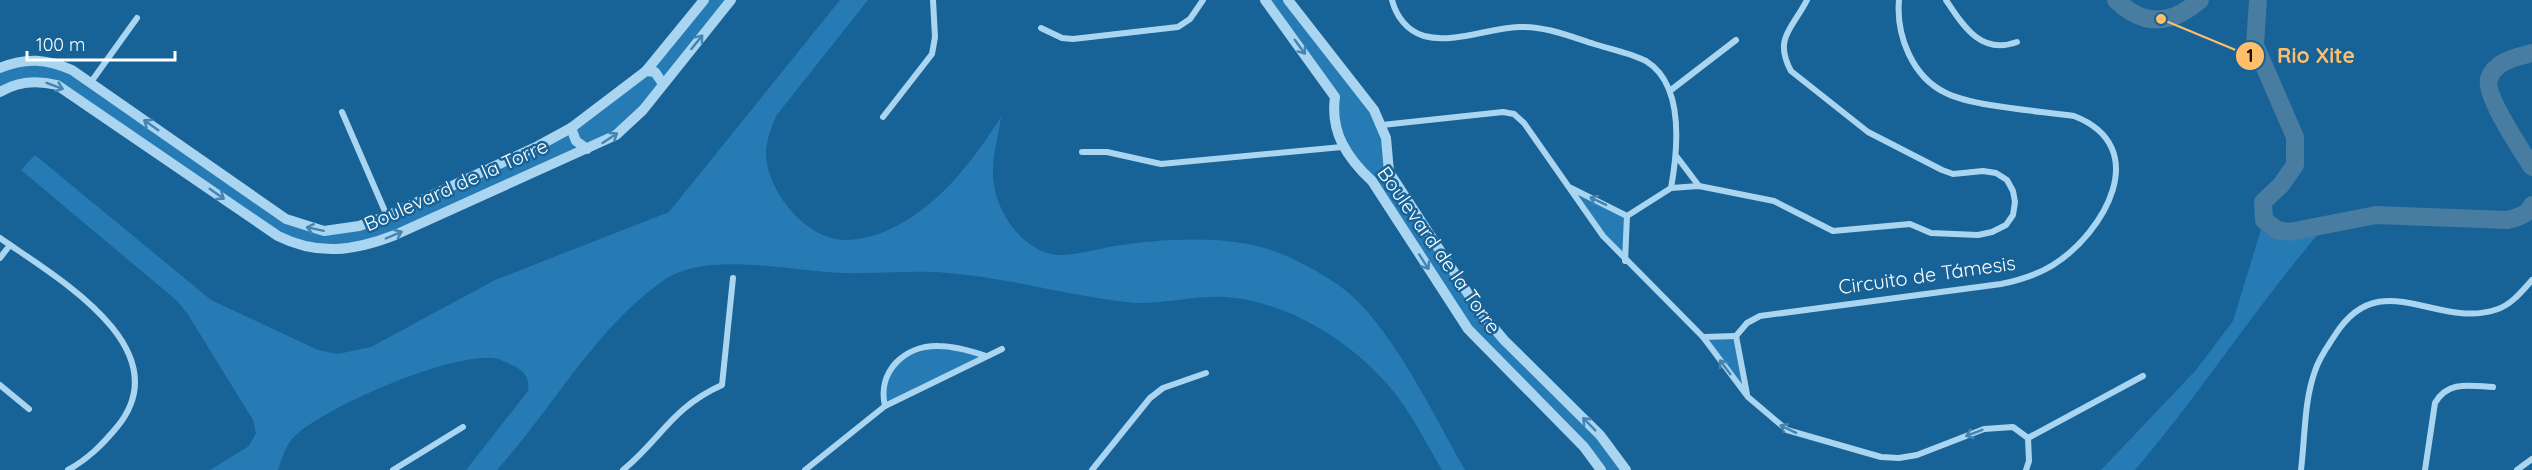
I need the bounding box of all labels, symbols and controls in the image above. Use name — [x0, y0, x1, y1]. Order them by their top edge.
scale bar — [27, 24, 176, 62]
text: 100 m — [36, 33, 85, 56]
one-way arrow — [691, 34, 704, 50]
callout: Rio Xite — [2235, 36, 2367, 75]
one-way arrow — [1293, 39, 1306, 55]
text: Rio Xite — [2277, 42, 2355, 68]
text: 1 — [2246, 44, 2254, 67]
one-way arrow — [46, 82, 64, 93]
one-way arrow — [144, 119, 160, 131]
one-way arrow — [601, 132, 618, 144]
street label: Boulevard de la Torre — [360, 133, 552, 236]
street label: Boulevard de la Torre — [1372, 161, 1507, 338]
one-way arrow — [209, 188, 225, 200]
one-way arrow — [1589, 195, 1607, 207]
one-way arrow — [306, 223, 325, 234]
one-way arrow — [385, 229, 403, 240]
street label: Circuito de Támesis — [1837, 250, 2017, 299]
one-way arrow — [1418, 254, 1431, 271]
one-way arrow — [1719, 359, 1732, 375]
one-way arrow — [1582, 417, 1597, 432]
one-way arrow — [1779, 422, 1797, 434]
one-way arrow — [1965, 428, 1984, 439]

